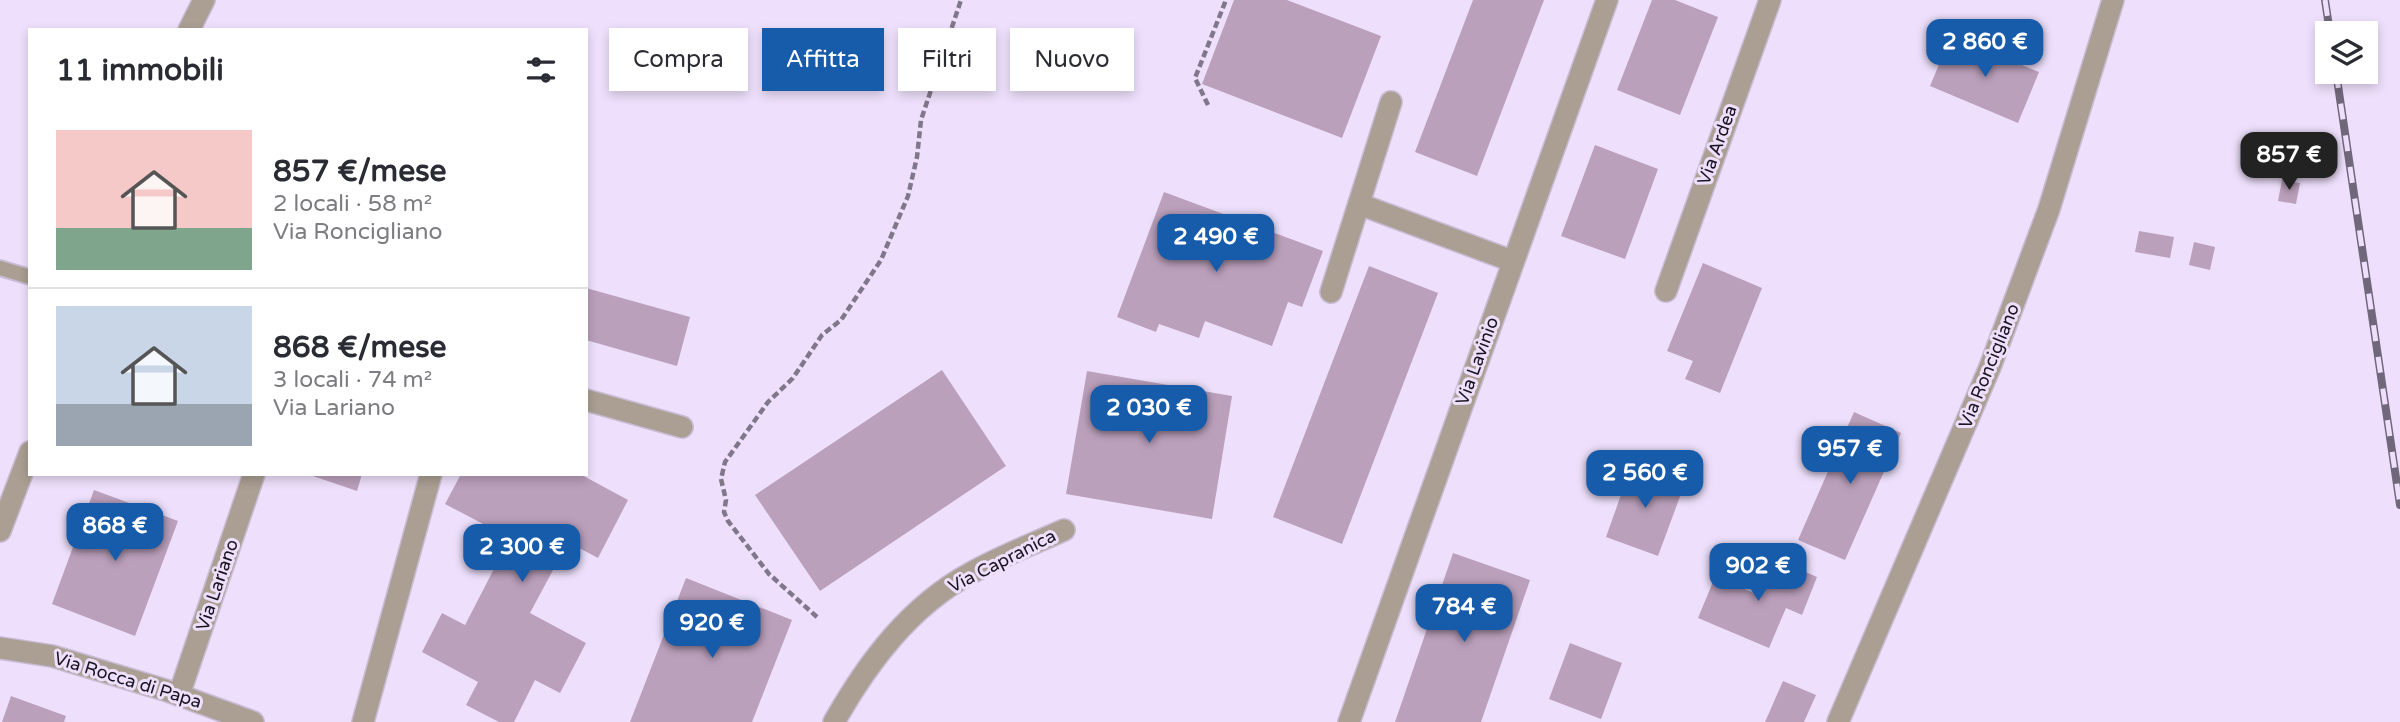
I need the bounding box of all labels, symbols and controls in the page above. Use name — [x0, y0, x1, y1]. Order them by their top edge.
pin: 2 860 € — [1920, 20, 2050, 79]
map controls — [2315, 21, 2378, 84]
button: layers — [2315, 21, 2378, 84]
chip: Compra — [609, 28, 748, 91]
chip: Affitta — [762, 28, 884, 91]
chip: Filtri — [898, 28, 996, 91]
chip: Nuovo — [1010, 28, 1134, 91]
text: 2 860 € — [1942, 28, 2028, 56]
icon: filters — [522, 51, 560, 89]
text: 11 immobili — [56, 52, 224, 89]
street label: Via Ardea — [1692, 102, 1742, 188]
pin: 857 € — [2240, 132, 2338, 192]
text: 857 € — [2257, 141, 2322, 169]
text: 857 €/mese — [273, 153, 447, 190]
icon: home — [112, 158, 196, 242]
text: 2 locali · 58 m² — [273, 190, 432, 218]
pin: 2 490 € — [1151, 215, 1281, 274]
text: Via Roncigliano — [273, 218, 443, 246]
text: 2 490 € — [1173, 223, 1259, 251]
street label: Via Roncigliano — [1954, 300, 2024, 432]
street label: Via Lavinio — [1451, 314, 1503, 408]
text: 868 €/mese — [273, 329, 447, 366]
icon: home — [112, 334, 196, 418]
text: 3 locali · 74 m² — [273, 366, 432, 394]
pin: 2 030 € — [1084, 386, 1214, 445]
text: Via Lariano — [273, 394, 395, 422]
text: 2 030 € — [1106, 394, 1192, 422]
pin: 957 € — [1801, 426, 1899, 486]
text: 957 € — [1818, 435, 1883, 463]
pin: 2 560 € — [1580, 450, 1710, 510]
text: 2 560 € — [1602, 459, 1688, 487]
pin: 868 € — [66, 504, 164, 563]
text: 868 € — [83, 512, 148, 540]
pin: 2 300 € — [457, 524, 587, 584]
street label: Via Capranica — [945, 524, 1059, 598]
text: 2 300 € — [479, 533, 565, 561]
street label: Via Lariano — [191, 536, 243, 634]
pin: 902 € — [1709, 544, 1807, 603]
text: 902 € — [1726, 552, 1791, 580]
pin: 784 € — [1415, 584, 1513, 644]
text: 784 € — [1432, 593, 1497, 621]
pin: 920 € — [663, 600, 761, 660]
text: 920 € — [680, 609, 745, 637]
street label: Via Rocca di Papa — [52, 647, 204, 713]

